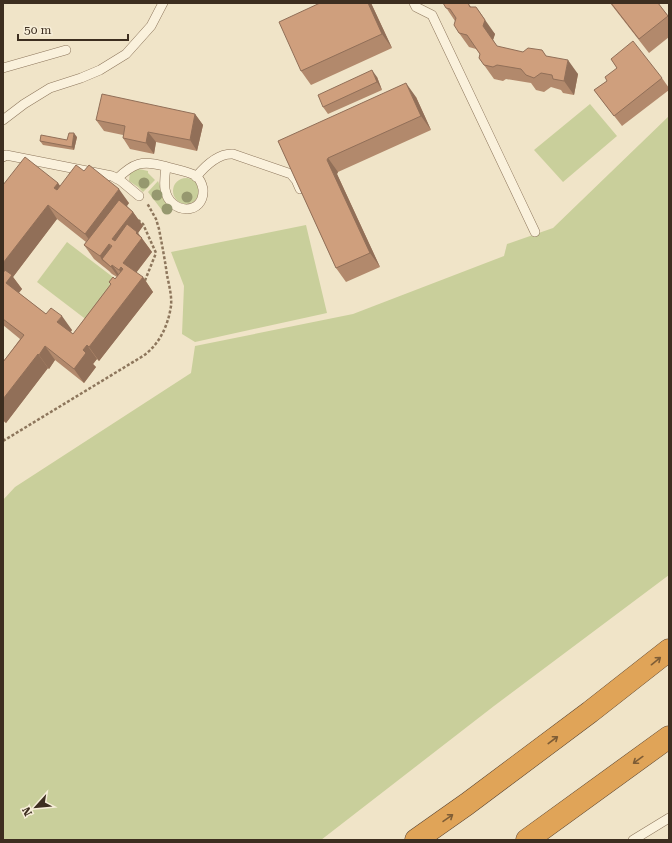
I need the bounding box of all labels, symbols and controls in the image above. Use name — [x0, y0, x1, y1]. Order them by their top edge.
scale bar — [18, 16, 128, 42]
text: 50 m — [24, 23, 51, 37]
one-way arrow — [650, 656, 661, 665]
one-way arrow — [547, 736, 558, 744]
one-way arrow — [632, 756, 643, 764]
north arrow — [16, 787, 56, 827]
text: N — [20, 804, 35, 818]
one-way arrow — [443, 813, 454, 822]

